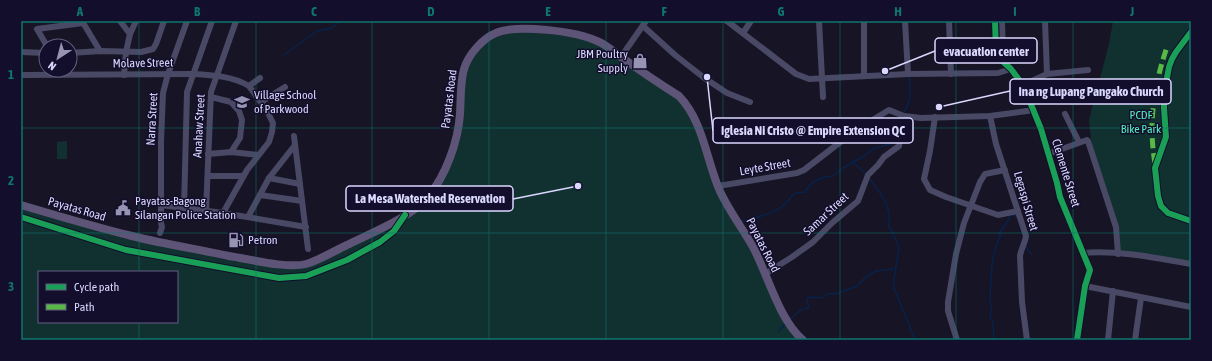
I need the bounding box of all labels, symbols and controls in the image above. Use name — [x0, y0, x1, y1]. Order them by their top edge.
text: A — [76, 4, 84, 19]
text: B — [194, 4, 201, 19]
text: C — [311, 4, 317, 19]
text: D — [427, 4, 435, 19]
text: E — [545, 4, 551, 19]
text: F — [661, 4, 667, 19]
text: G — [778, 4, 785, 19]
text: H — [894, 4, 902, 19]
text: I — [1013, 4, 1017, 19]
text: J — [1129, 4, 1134, 19]
north arrow — [38, 38, 78, 78]
callout: evacuation center — [935, 38, 1037, 63]
text: evacuation center — [943, 44, 1030, 59]
place label: JBM Poultry Supply — [576, 47, 628, 75]
shop icon: JBM Poultry Supply — [631, 52, 649, 70]
street label: Molave Street — [113, 55, 174, 71]
text: N — [46, 59, 58, 73]
text: 1 — [8, 67, 14, 82]
street label: Payatas Road — [438, 69, 460, 129]
callout: Ina ng Lupang Pangako Church — [1010, 79, 1171, 104]
text: Ina ng Lupang Pangako Church — [1019, 84, 1163, 99]
place label: Village School of Parkwood — [254, 88, 317, 116]
street label: Narra Street — [144, 92, 160, 146]
street label: Anahaw Street — [190, 93, 208, 158]
school or university icon: Village School of Parkwood — [233, 93, 251, 111]
park label: PCDF Bike Park — [1121, 108, 1162, 136]
callout: Iglesia Ni Cristo @ Empire Extension QC — [713, 118, 913, 143]
text: Iglesia Ni Cristo @ Empire Extension QC — [721, 123, 905, 138]
street label: Clemente Street — [1049, 137, 1083, 209]
street label: Leyte Street — [738, 156, 792, 178]
street label: Legaspi Street — [1011, 170, 1041, 233]
text: 2 — [8, 173, 14, 188]
callout: La Mesa Watershed Reservation — [346, 186, 513, 211]
street label: Samar Street — [801, 189, 852, 238]
text: La Mesa Watershed Reservation — [355, 191, 505, 206]
street label: Payatas Road — [46, 194, 108, 224]
place label: Payatas-Bagong Silangan Police Station — [135, 194, 236, 222]
public building icon: Payatas-Bagong Silangan Police Station — [114, 199, 132, 217]
street label: Payatas Road — [743, 215, 783, 275]
fuel station icon: Petron — [227, 231, 245, 249]
place label: Petron — [248, 233, 278, 247]
legend — [38, 271, 178, 323]
text: 3 — [8, 279, 14, 294]
text: Cycle path — [74, 280, 119, 294]
text: Path — [74, 300, 95, 314]

